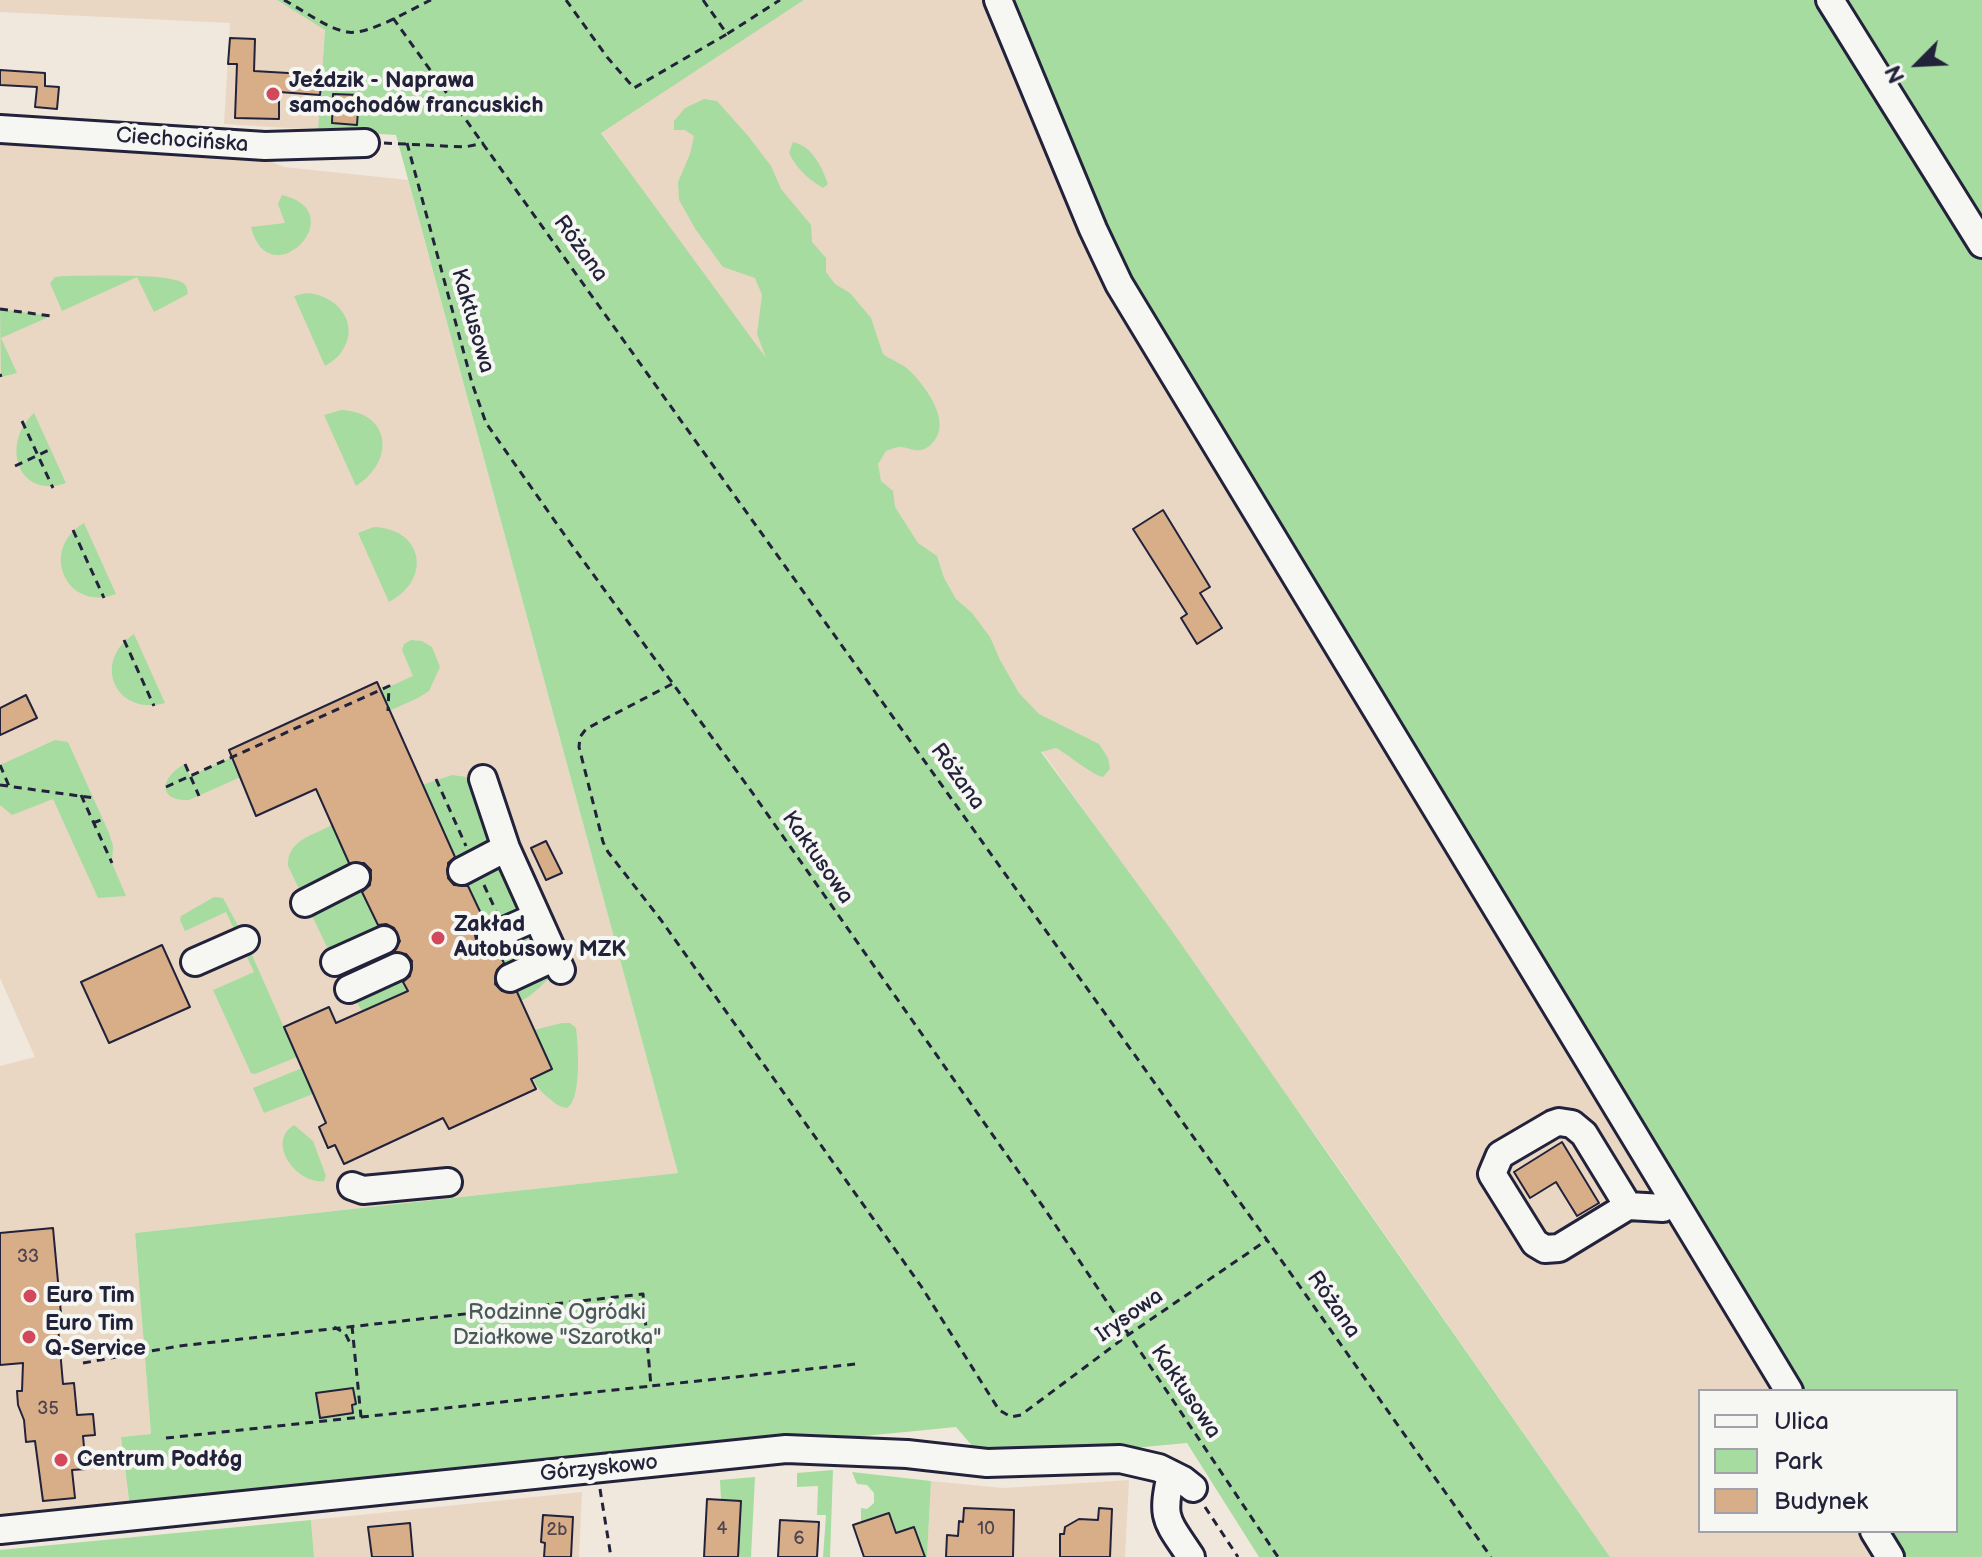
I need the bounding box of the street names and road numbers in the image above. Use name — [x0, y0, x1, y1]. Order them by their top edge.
street label: Ciechocińska — [115, 123, 249, 159]
street label: Różana — [547, 211, 613, 287]
street label: Kaktusowa — [445, 266, 499, 376]
street label: Różana — [924, 739, 990, 815]
street label: Kaktusowa — [775, 807, 859, 909]
street label: Różana — [1301, 1266, 1365, 1344]
street label: Irysowa — [1091, 1283, 1169, 1349]
street label: Kaktusowa — [1144, 1340, 1226, 1444]
street label: Górzyskowo — [539, 1450, 659, 1488]

